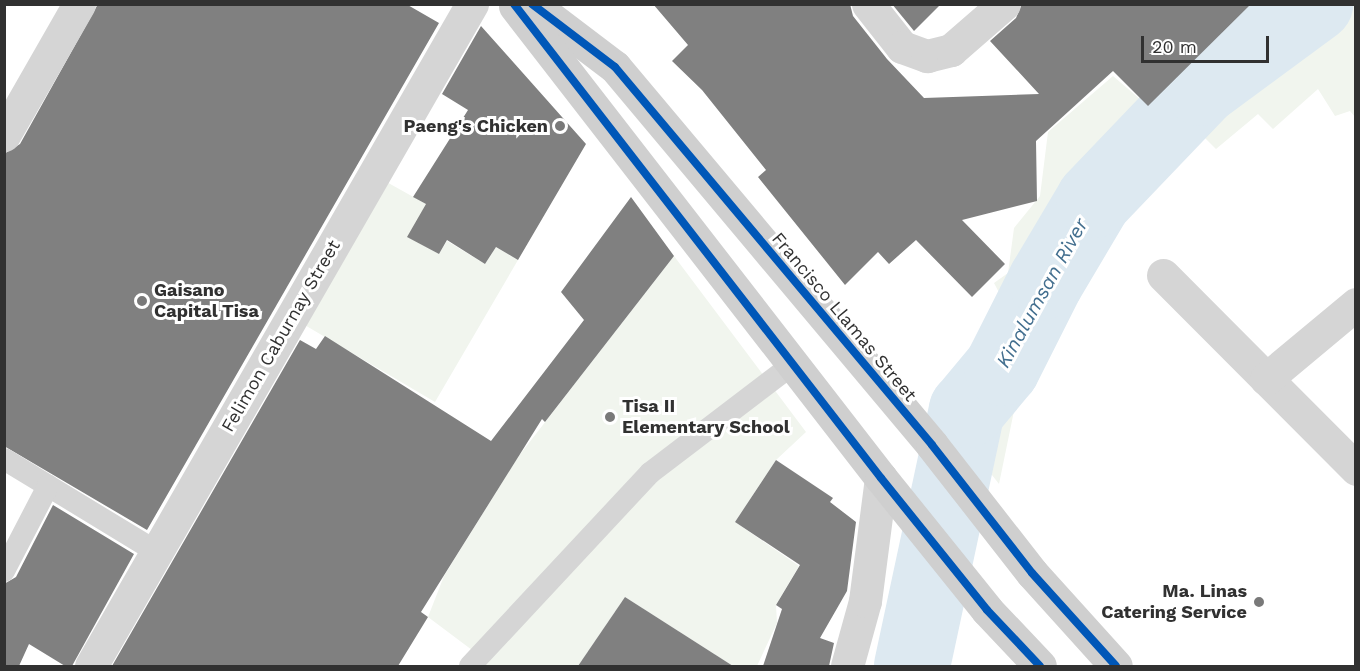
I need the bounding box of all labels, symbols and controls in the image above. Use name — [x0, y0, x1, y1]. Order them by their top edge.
scale bar — [1144, 24, 1272, 62]
text: 20 m — [1152, 36, 1197, 57]
place label: Paeng's Chicken — [404, 115, 548, 137]
marker: Paeng's Chicken — [553, 119, 567, 133]
water label: Kinalumsan River — [991, 214, 1093, 372]
street label: Francisco Llamas Street — [767, 228, 921, 406]
street label: Felimon Caburnay Street — [217, 236, 345, 436]
place label: Gaisano Capital Tisa — [154, 280, 259, 322]
marker: Gaisano Capital Tisa — [135, 294, 149, 308]
place label: Tisa II Elementary School — [622, 396, 790, 438]
marker: Tisa II Elementary School — [603, 410, 617, 424]
place label: Ma. Linas Catering Service — [1101, 581, 1247, 624]
marker: Ma. Linas Catering Service — [1252, 595, 1266, 609]

